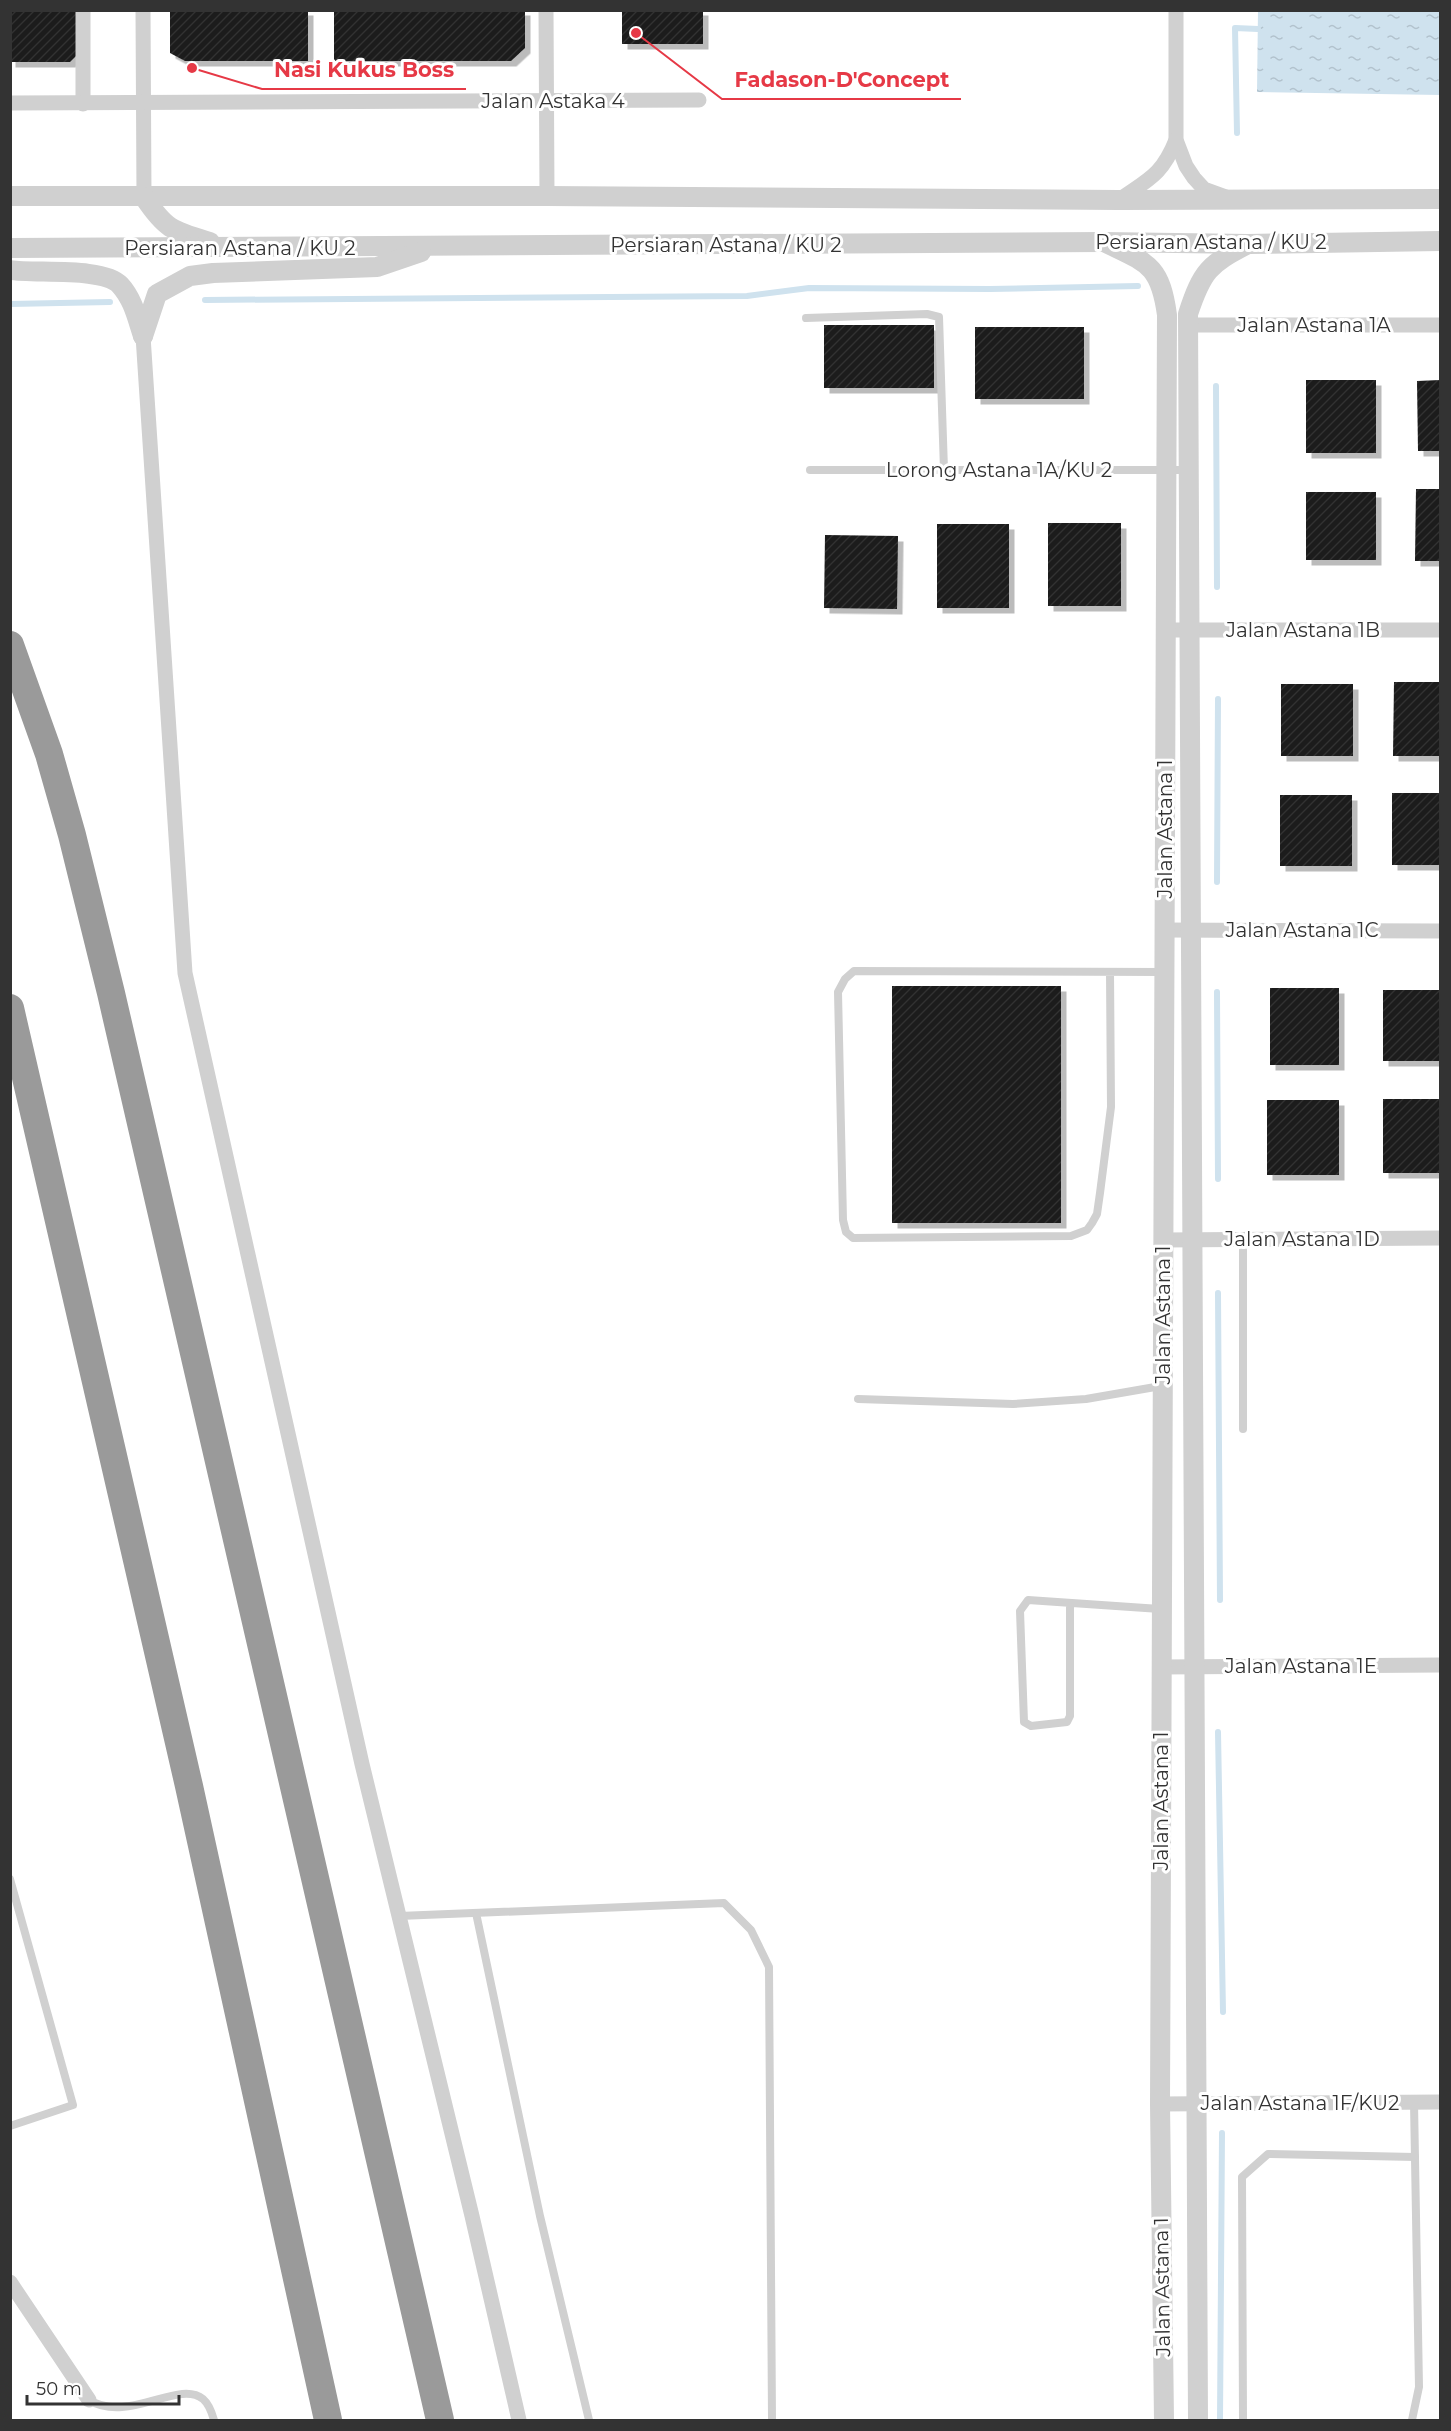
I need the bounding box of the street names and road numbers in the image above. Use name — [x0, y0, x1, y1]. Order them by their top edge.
street label: Jalan Astaka 4 — [480, 89, 625, 113]
street label: Persiaran Astana / KU 2 — [1095, 230, 1327, 254]
street label: Persiaran Astana / KU 2 — [610, 233, 842, 257]
street label: Persiaran Astana / KU 2 — [124, 236, 356, 260]
street label: Jalan Astana 1A — [1236, 313, 1391, 337]
street label: Lorong Astana 1A/KU 2 — [886, 458, 1112, 482]
street label: Jalan Astana 1B — [1225, 618, 1380, 642]
street label: Jalan Astana 1 — [1153, 759, 1177, 900]
street label: Jalan Astana 1C — [1224, 918, 1379, 942]
street label: Jalan Astana 1D — [1223, 1227, 1380, 1251]
street label: Jalan Astana 1 — [1151, 1245, 1175, 1386]
street label: Jalan Astana 1E — [1224, 1654, 1377, 1678]
street label: Jalan Astana 1 — [1149, 1731, 1173, 1872]
street label: Jalan Astana 1F/KU2 — [1200, 2091, 1399, 2115]
street label: Jalan Astana 1 — [1149, 2217, 1175, 2358]

